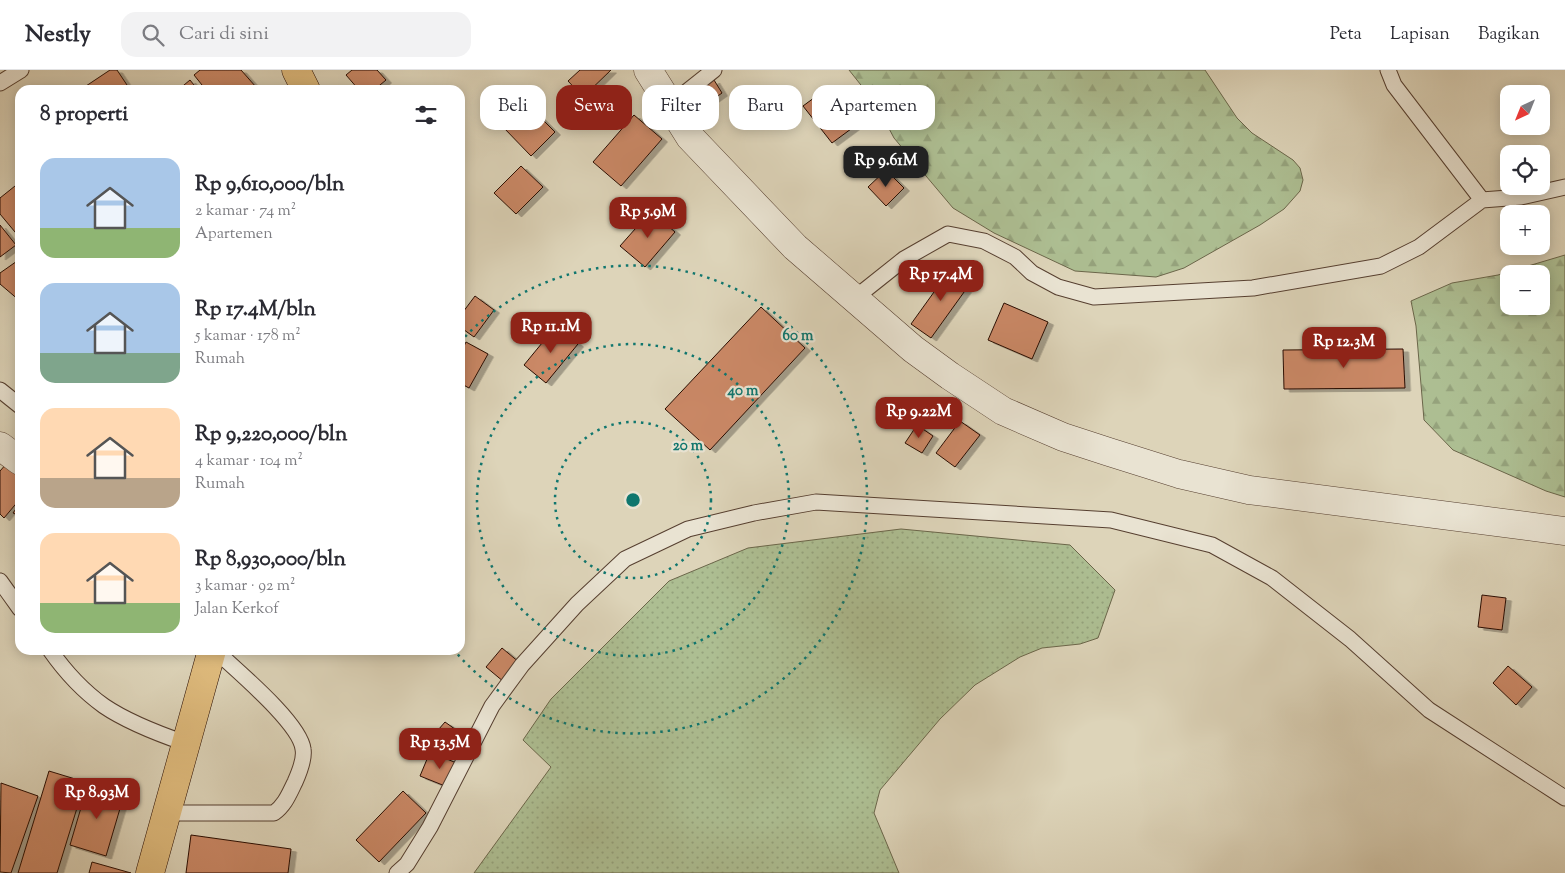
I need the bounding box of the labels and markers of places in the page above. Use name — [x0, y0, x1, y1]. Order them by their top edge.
pin: Rp 9.61M — [834, 146, 938, 188]
pin: Rp 5.9M — [602, 196, 694, 239]
pin: Rp 17.4M — [889, 260, 993, 302]
pin: Rp 11.1M — [499, 312, 603, 354]
pin: Rp 12.3M — [1292, 326, 1396, 369]
pin: Rp 9.22M — [867, 396, 971, 439]
centre of rings — [624, 491, 642, 509]
pin: Rp 13.5M — [388, 728, 492, 770]
pin: Rp 8.93M — [45, 778, 149, 820]

